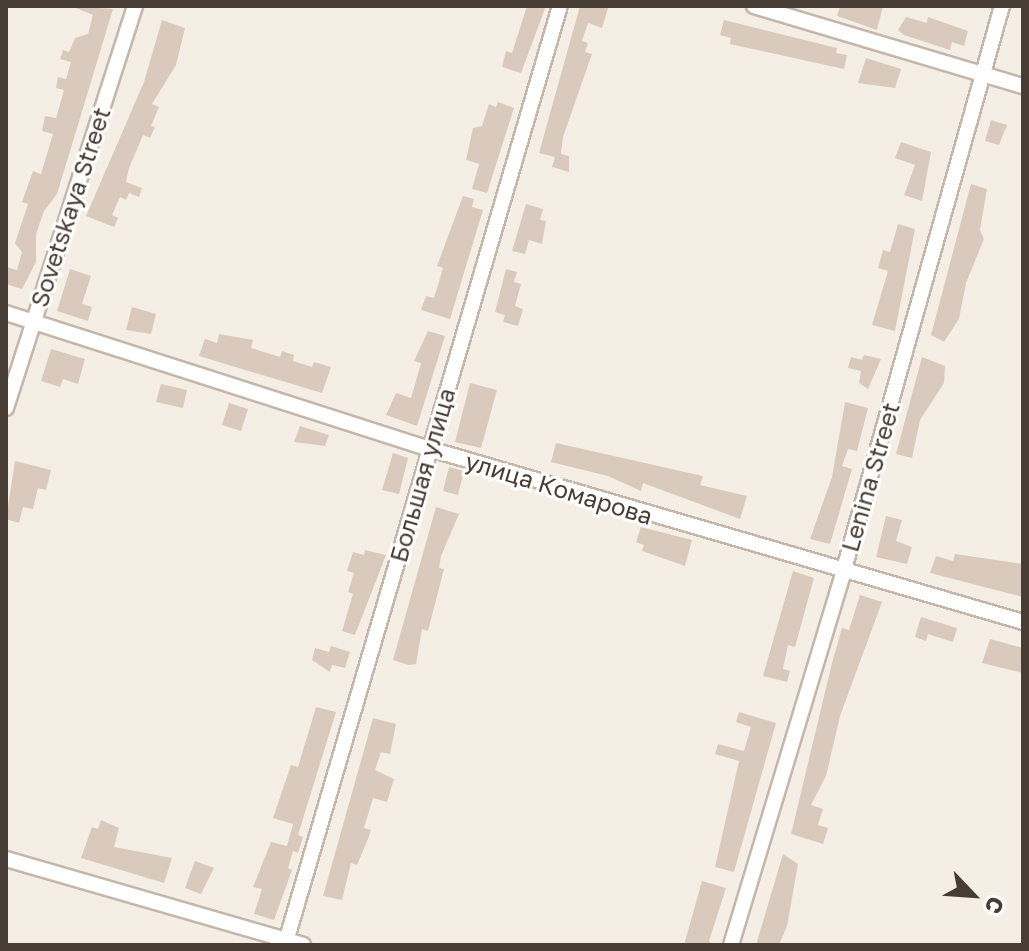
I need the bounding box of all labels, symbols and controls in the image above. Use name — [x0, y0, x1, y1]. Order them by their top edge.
street label: Sovetskaya Street — [24, 104, 116, 310]
street label: Большая улица — [383, 385, 461, 565]
street label: Lenina Street — [835, 399, 905, 555]
street label: улица Комарова — [462, 446, 656, 530]
north arrow — [933, 855, 1013, 935]
text: С — [980, 893, 1011, 918]

